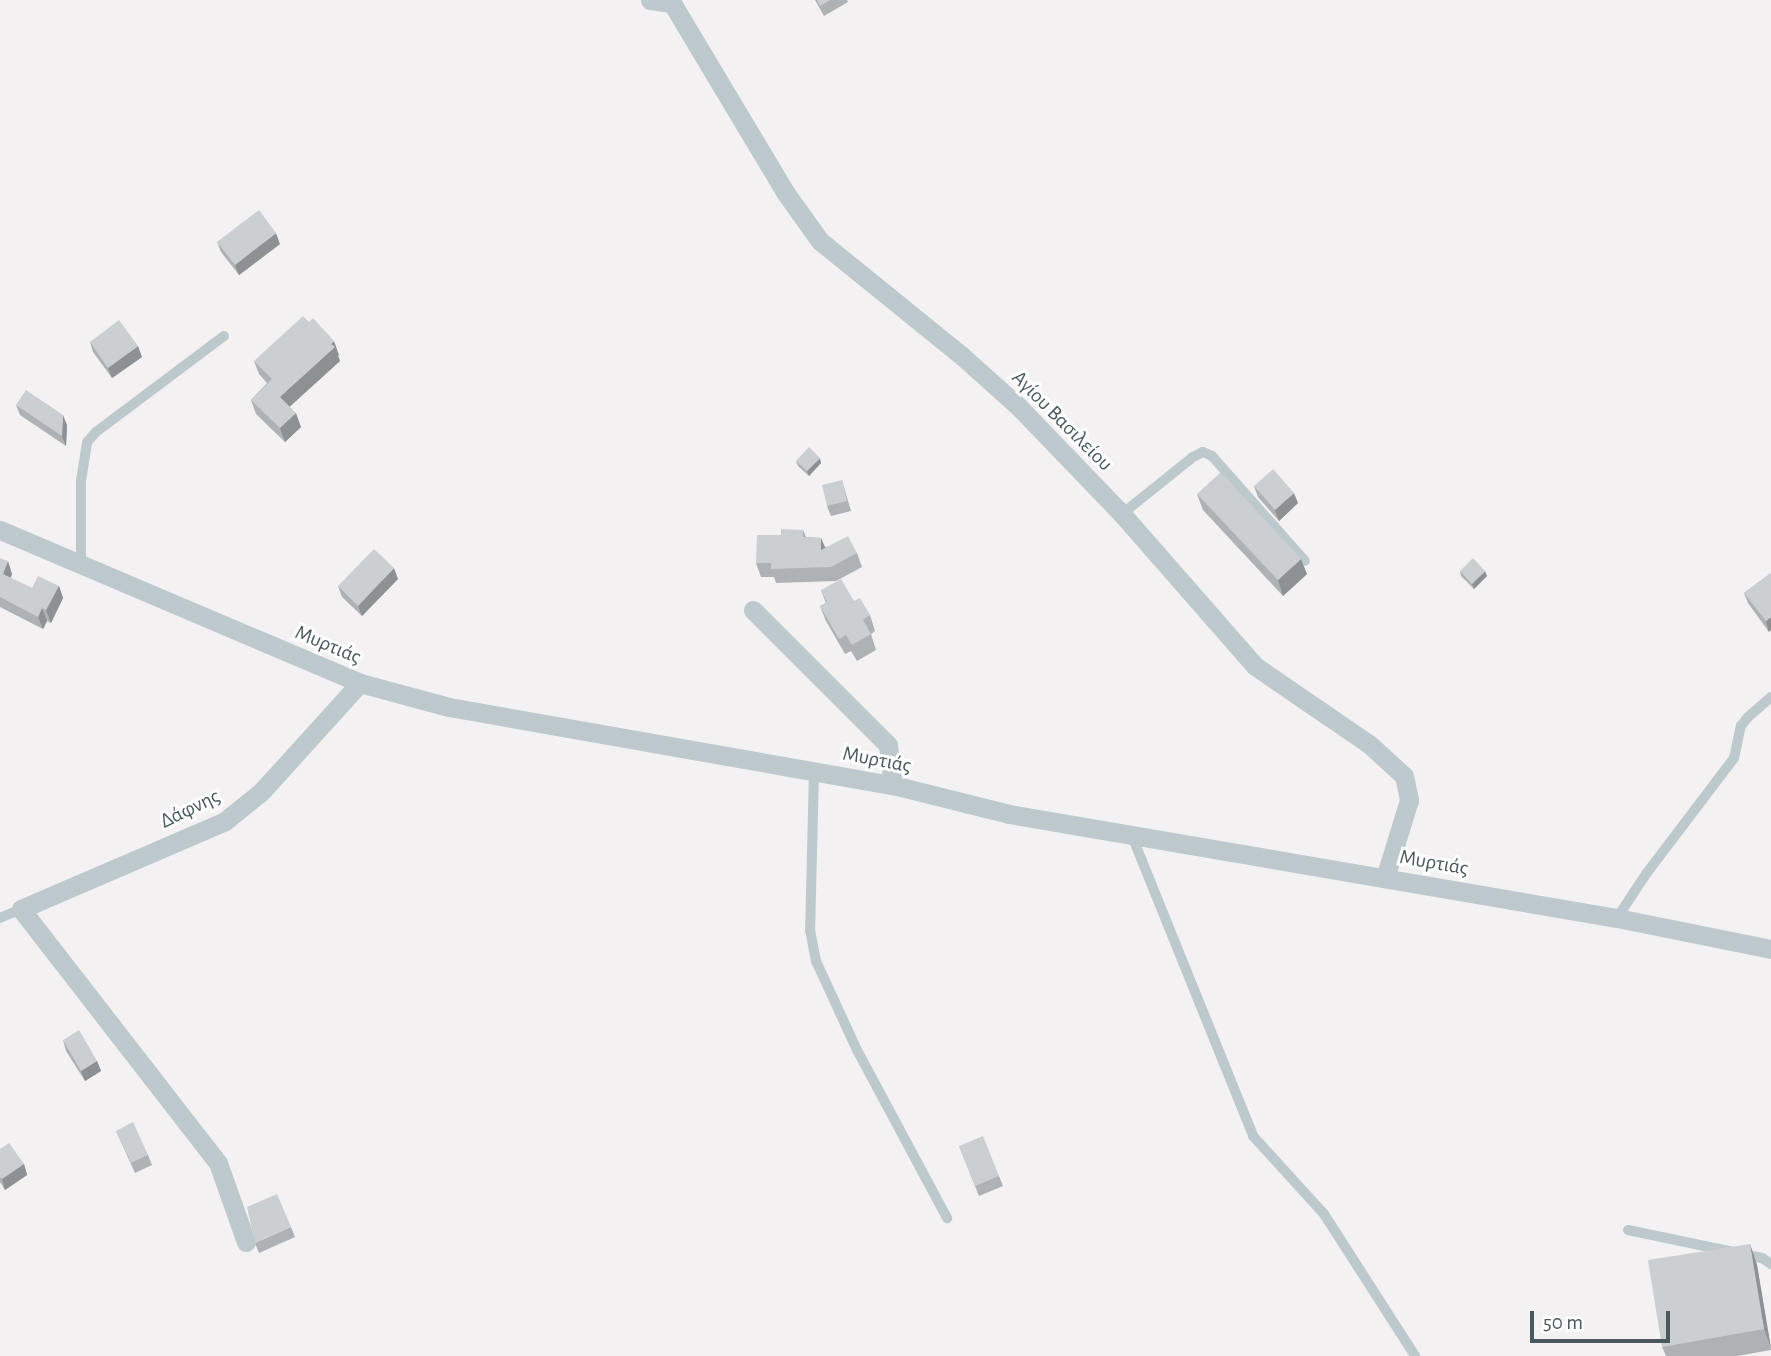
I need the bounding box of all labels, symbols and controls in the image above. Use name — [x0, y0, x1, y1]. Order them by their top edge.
street label: Αγίου Βασιλείου — [1006, 365, 1118, 477]
street label: Μυρτιάς — [291, 620, 365, 670]
street label: Μυρτιάς — [841, 741, 913, 779]
street label: Δάφνης — [156, 784, 224, 834]
street label: Μυρτιάς — [1398, 845, 1470, 881]
scale bar — [1533, 1296, 1673, 1340]
text: 50 m — [1543, 1312, 1583, 1333]

